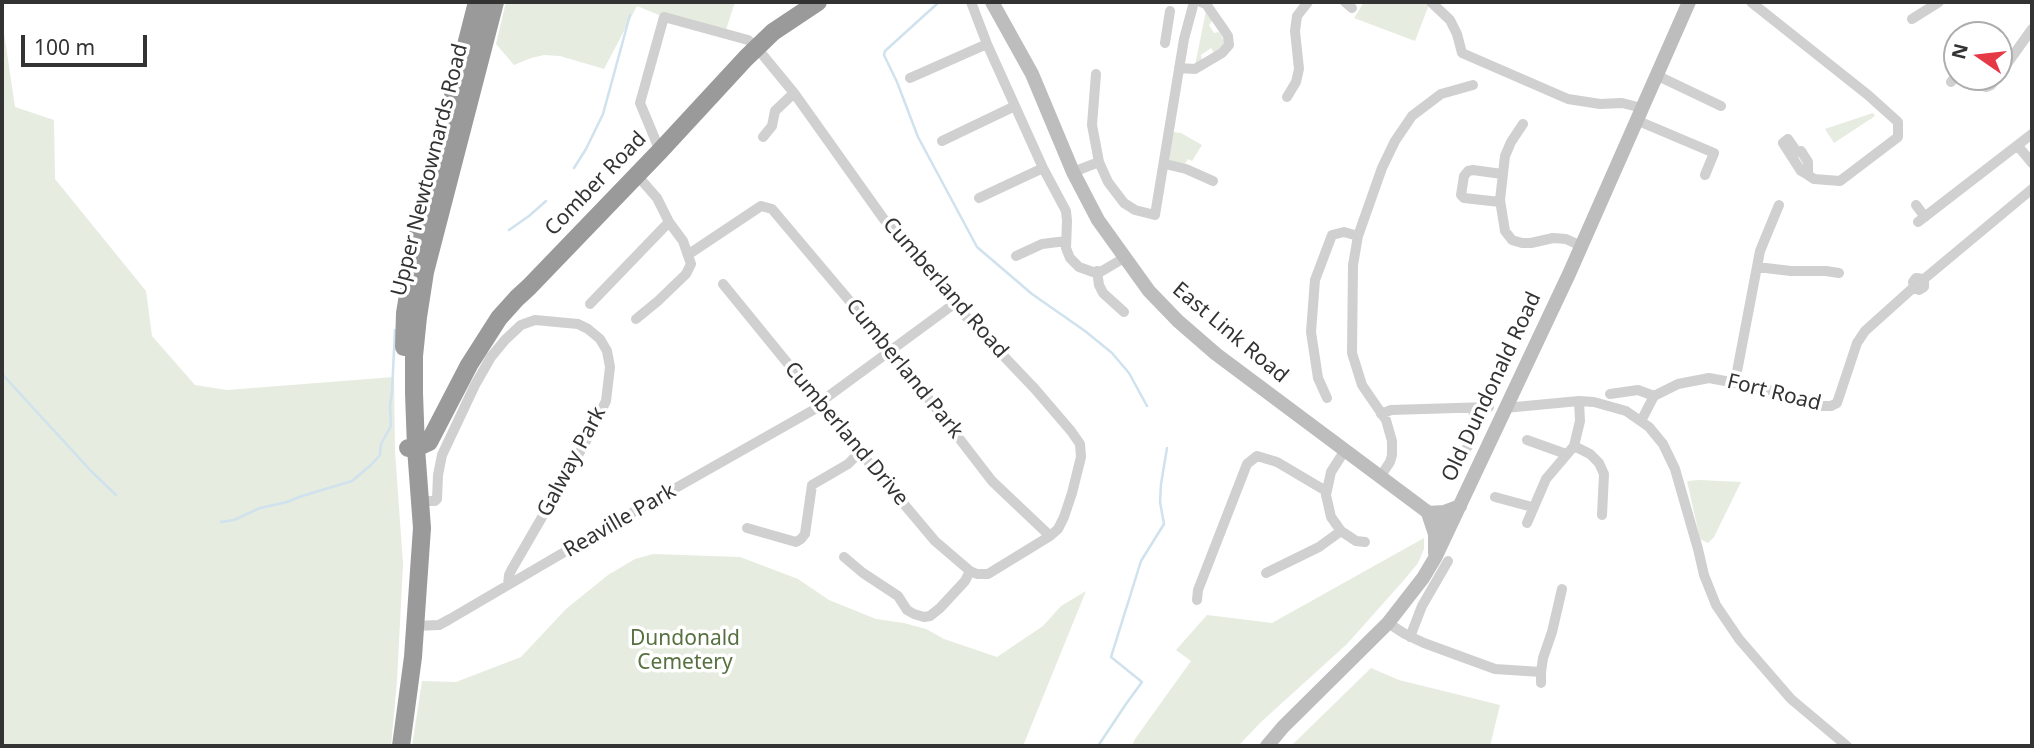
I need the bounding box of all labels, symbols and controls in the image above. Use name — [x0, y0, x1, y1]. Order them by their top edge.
scale bar — [24, 21, 150, 65]
north arrow — [1943, 21, 2013, 91]
text: 100 m — [34, 33, 95, 61]
street label: Upper Newtownards Road — [386, 41, 474, 299]
text: N — [1945, 41, 1974, 62]
street label: Comber Road — [540, 127, 652, 241]
street label: Cumberland Road — [877, 212, 1013, 364]
street label: East Link Road — [1167, 277, 1293, 389]
street label: Old Dundonald Road — [1437, 288, 1547, 486]
street label: Cumberland Park — [840, 294, 968, 444]
street label: Cumberland Drive — [779, 357, 913, 511]
street label: Fort Road — [1724, 369, 1824, 417]
street label: Galway Park — [532, 403, 612, 521]
street label: Reaville Park — [559, 479, 681, 563]
park label: Dundonald Cemetery — [630, 626, 740, 676]

